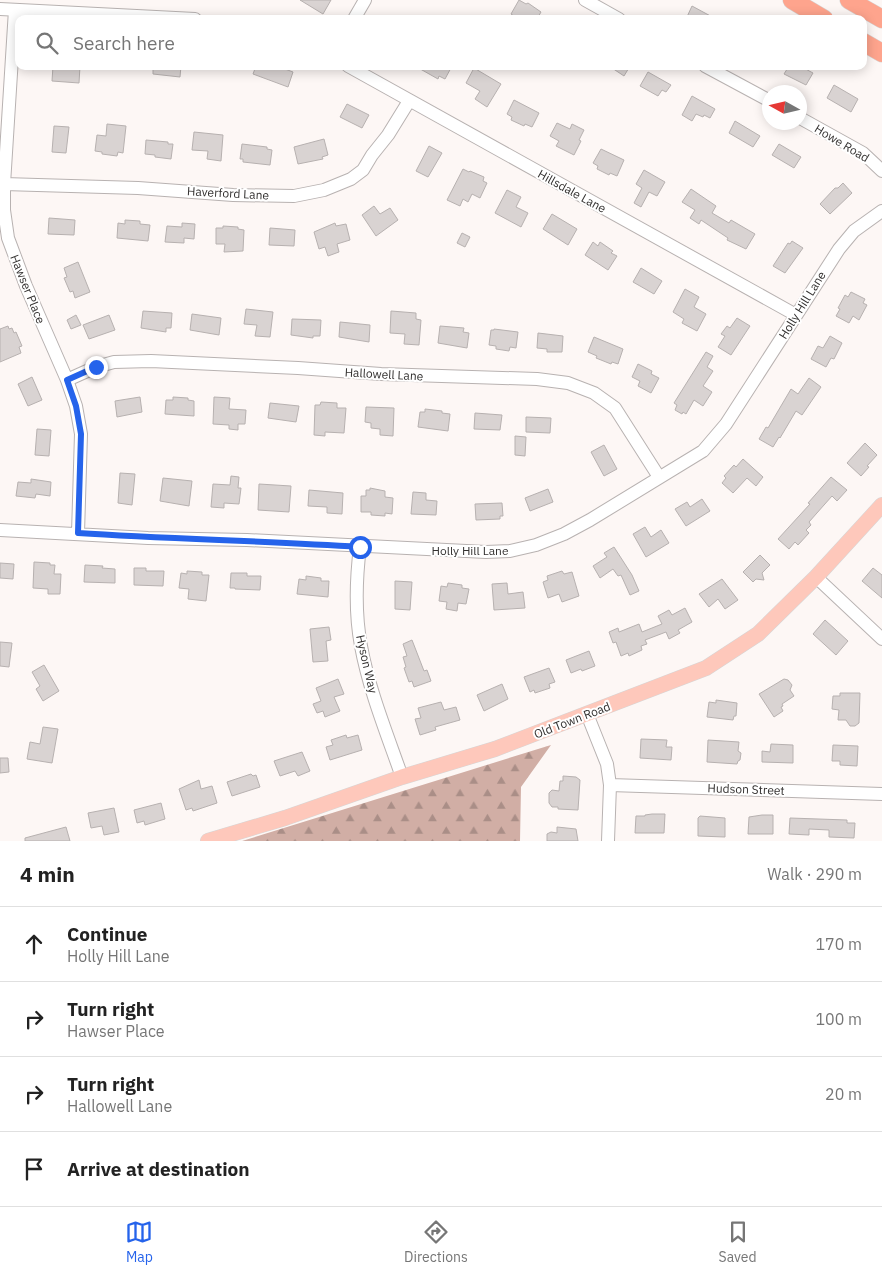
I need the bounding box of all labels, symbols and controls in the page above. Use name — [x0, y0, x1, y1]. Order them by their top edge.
search box — [15, 15, 867, 70]
icon: search — [33, 29, 61, 57]
text: Search here — [73, 31, 175, 55]
north arrow — [762, 85, 807, 130]
street label: Howe Road — [812, 121, 872, 165]
street label: Hillsdale Lane — [535, 166, 609, 216]
street label: Haverford Lane — [187, 183, 270, 203]
street label: Hawser Place — [7, 252, 49, 326]
street label: Holly Hill Lane — [775, 268, 829, 342]
route end — [85, 356, 108, 379]
street label: Hallowell Lane — [344, 364, 424, 384]
route start — [349, 536, 372, 559]
street label: Holly Hill Lane — [432, 543, 509, 558]
street label: Hyson Way — [353, 633, 381, 695]
street label: Old Town Road — [532, 699, 612, 741]
street label: Hudson Street — [707, 780, 785, 798]
text: 4 min — [20, 860, 75, 888]
text: Walk · 290 m — [767, 864, 862, 884]
text: Continue — [67, 922, 147, 946]
icon: ahead — [20, 930, 48, 958]
text: 170 m — [815, 934, 862, 954]
text: Holly Hill Lane — [67, 946, 170, 966]
text: Turn right — [67, 997, 154, 1021]
icon: right — [20, 1005, 48, 1033]
text: 100 m — [815, 1009, 862, 1029]
text: Hawser Place — [67, 1021, 165, 1041]
text: Turn right — [67, 1072, 154, 1096]
icon: right — [20, 1080, 48, 1108]
text: 20 m — [825, 1084, 862, 1104]
text: Hallowell Lane — [67, 1096, 172, 1116]
icon: arrive — [20, 1155, 48, 1183]
text: Arrive at destination — [67, 1157, 250, 1181]
tab: Map — [125, 1218, 153, 1266]
tab: Directions — [404, 1218, 468, 1266]
tab: Saved — [719, 1218, 757, 1266]

